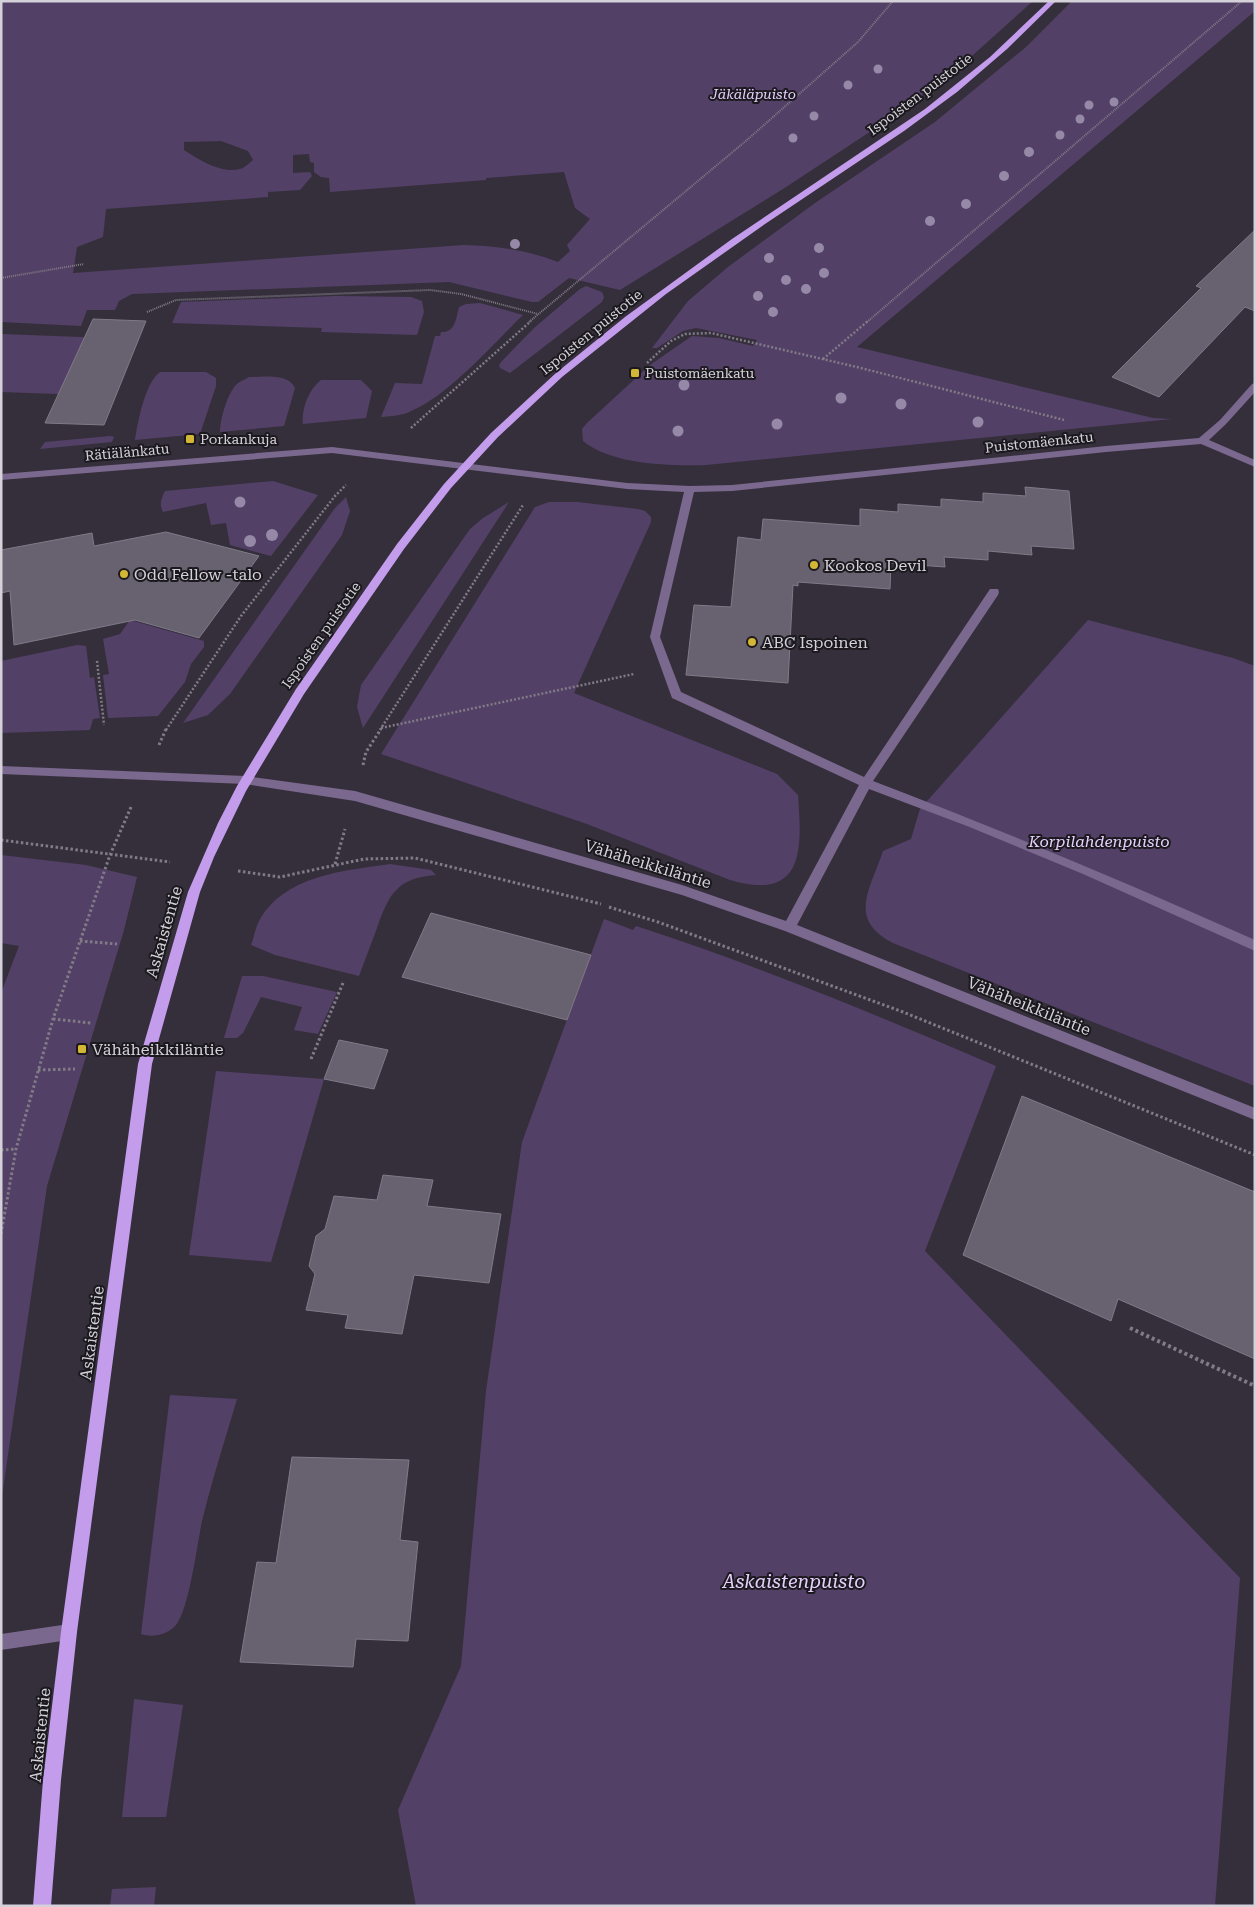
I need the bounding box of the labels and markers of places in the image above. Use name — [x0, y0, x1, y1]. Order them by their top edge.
place label: Puistomäenkatu — [645, 365, 755, 381]
marker: Puistomäenkatu — [629, 367, 641, 379]
place label: Porkankuja — [200, 431, 277, 447]
marker: Porkankuja — [184, 433, 196, 445]
place label: Kookos Devil — [824, 556, 927, 575]
marker: Kookos Devil — [808, 559, 820, 571]
place label: Odd Fellow -talo — [134, 565, 262, 584]
marker: Odd Fellow -talo — [118, 568, 130, 580]
place label: ABC Ispoinen — [762, 633, 868, 652]
marker: ABC Ispoinen — [746, 636, 758, 648]
place label: Vähäheikkiläntie — [92, 1040, 224, 1059]
marker: Vähäheikkiläntie — [76, 1043, 88, 1055]

